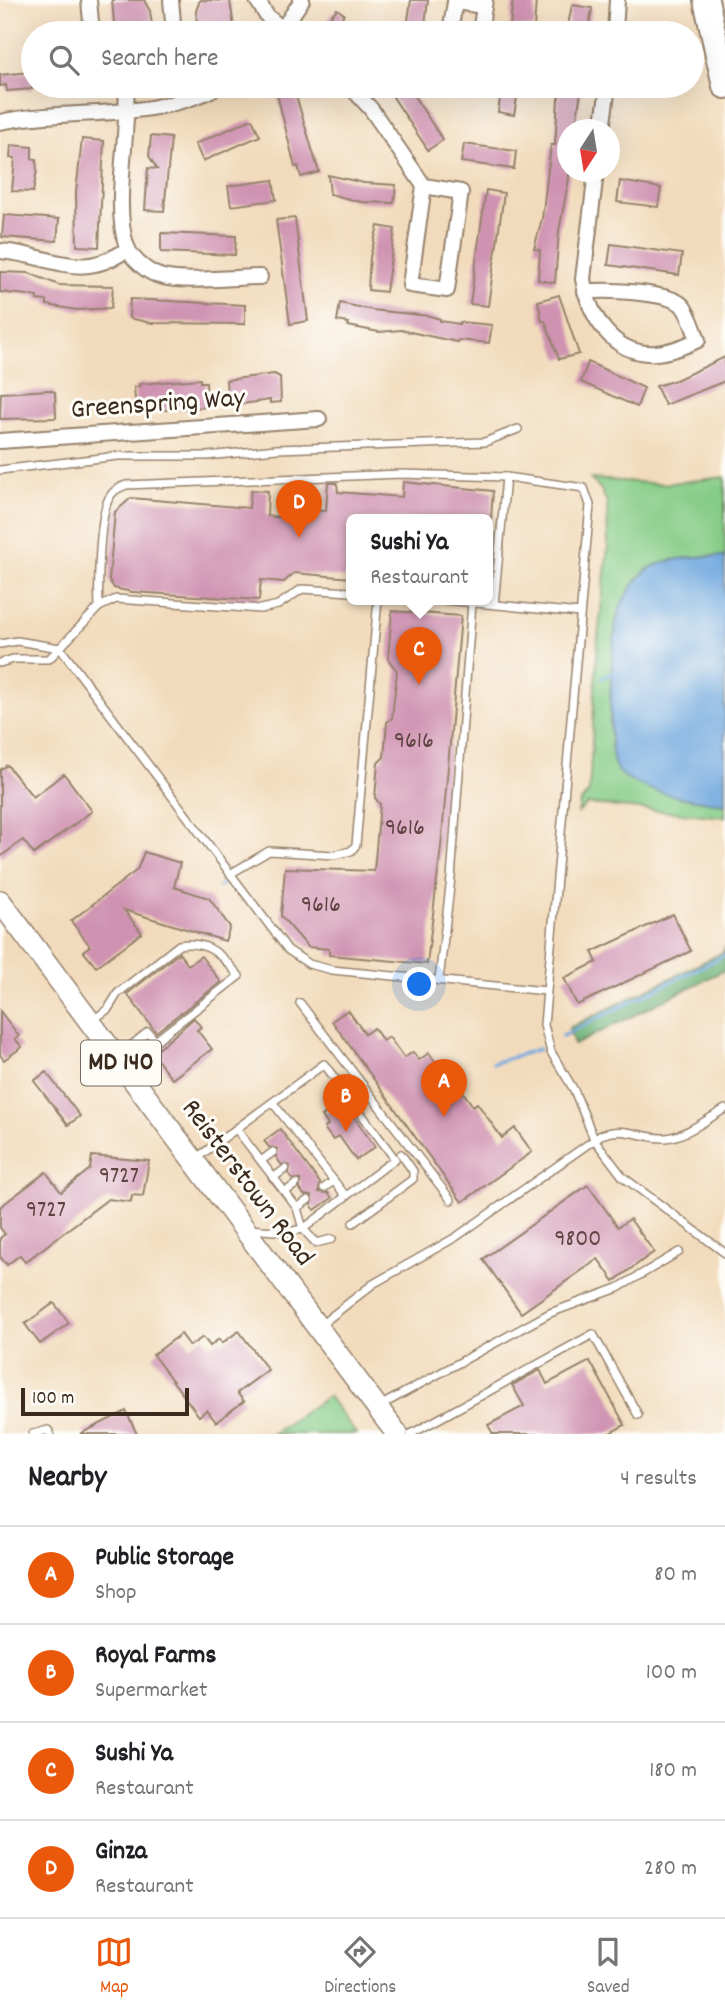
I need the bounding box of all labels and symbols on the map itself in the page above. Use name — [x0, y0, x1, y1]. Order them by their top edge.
north arrow — [557, 119, 620, 182]
street label: Greenspring Way — [70, 380, 247, 432]
pin: D — [276, 480, 322, 538]
pin: C — [396, 627, 442, 685]
house number: 9616 — [394, 725, 434, 759]
house number: 9616 — [385, 812, 425, 846]
house number: 9616 — [301, 889, 341, 923]
your location — [402, 967, 436, 1001]
road number: MD 140 — [81, 1040, 161, 1086]
pin: A — [421, 1059, 467, 1117]
pin: B — [323, 1074, 369, 1132]
street label: Reisterstown Road — [170, 1092, 322, 1276]
house number: 9727 — [99, 1160, 139, 1194]
house number: 9727 — [26, 1194, 66, 1228]
house number: 9800 — [555, 1223, 601, 1257]
scale bar — [21, 1385, 189, 1417]

